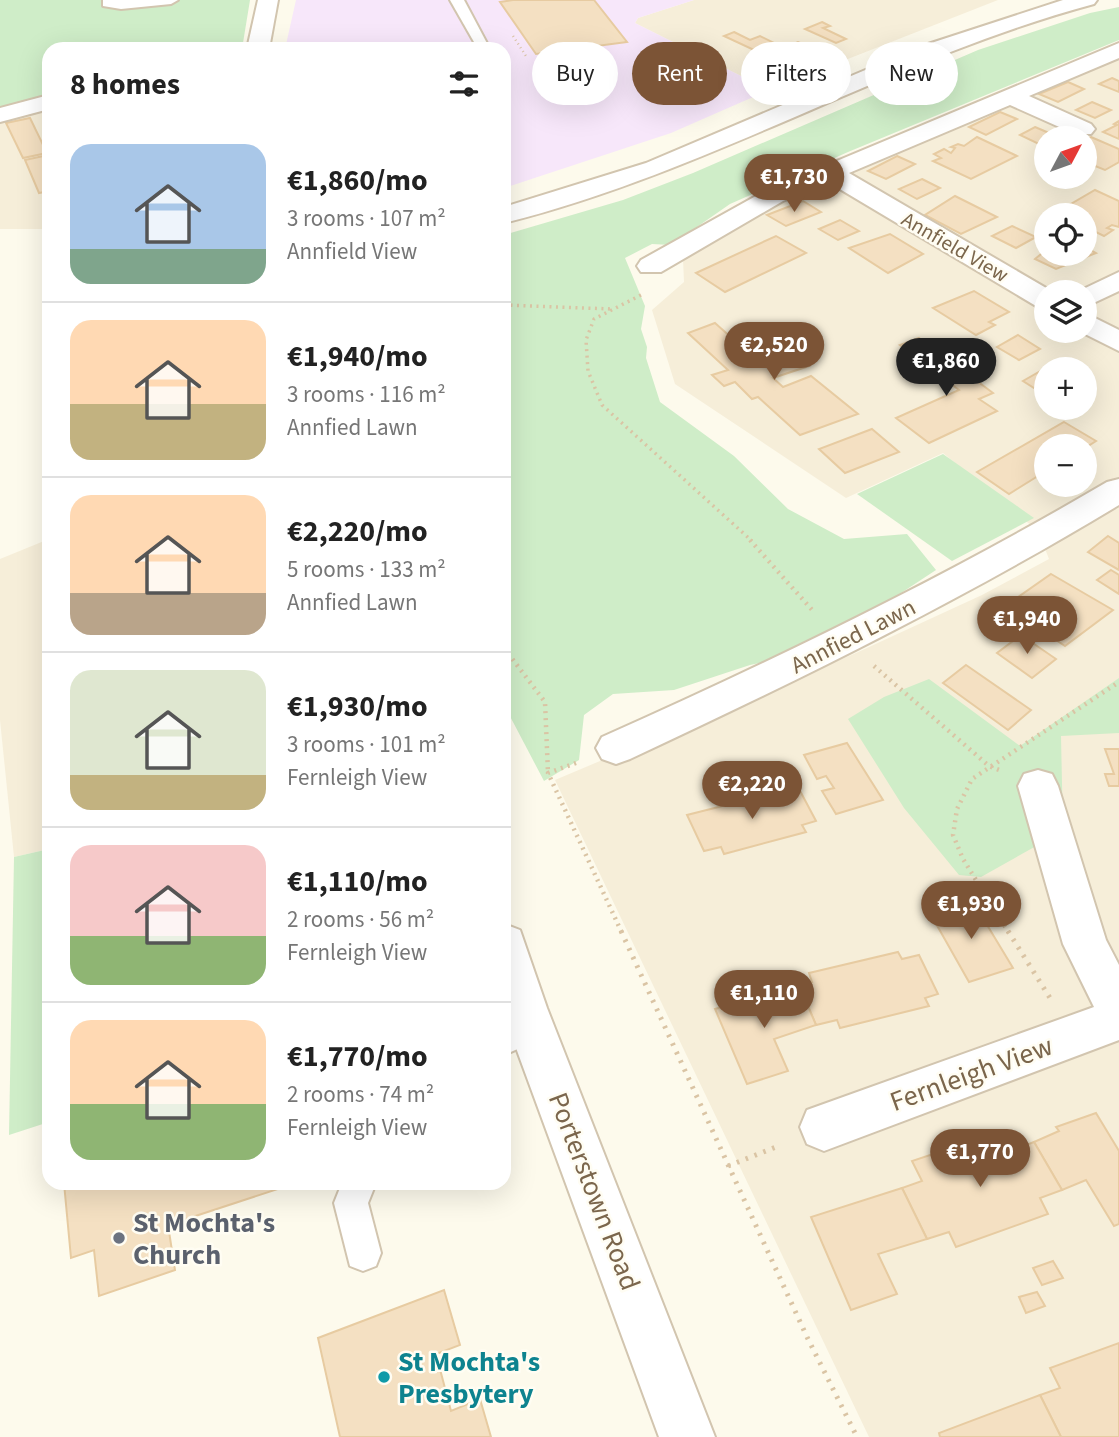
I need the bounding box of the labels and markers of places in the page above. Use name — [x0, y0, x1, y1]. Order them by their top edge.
pin: €1,730 — [737, 154, 851, 214]
pin: €2,520 — [717, 322, 831, 382]
pin: €1,860 — [889, 338, 1003, 398]
pin: €1,940 — [970, 596, 1084, 656]
pin: €2,220 — [695, 762, 809, 821]
pin: €1,930 — [914, 881, 1028, 941]
pin: €1,110 — [707, 970, 821, 1030]
pin: €1,770 — [923, 1130, 1037, 1189]
place label: St Mochta's Church — [133, 1203, 275, 1275]
marker: St Mochta's Church — [111, 1230, 127, 1246]
place label: St Mochta's Presbytery — [398, 1342, 540, 1414]
marker: St Mochta's Presbytery — [376, 1369, 392, 1385]

